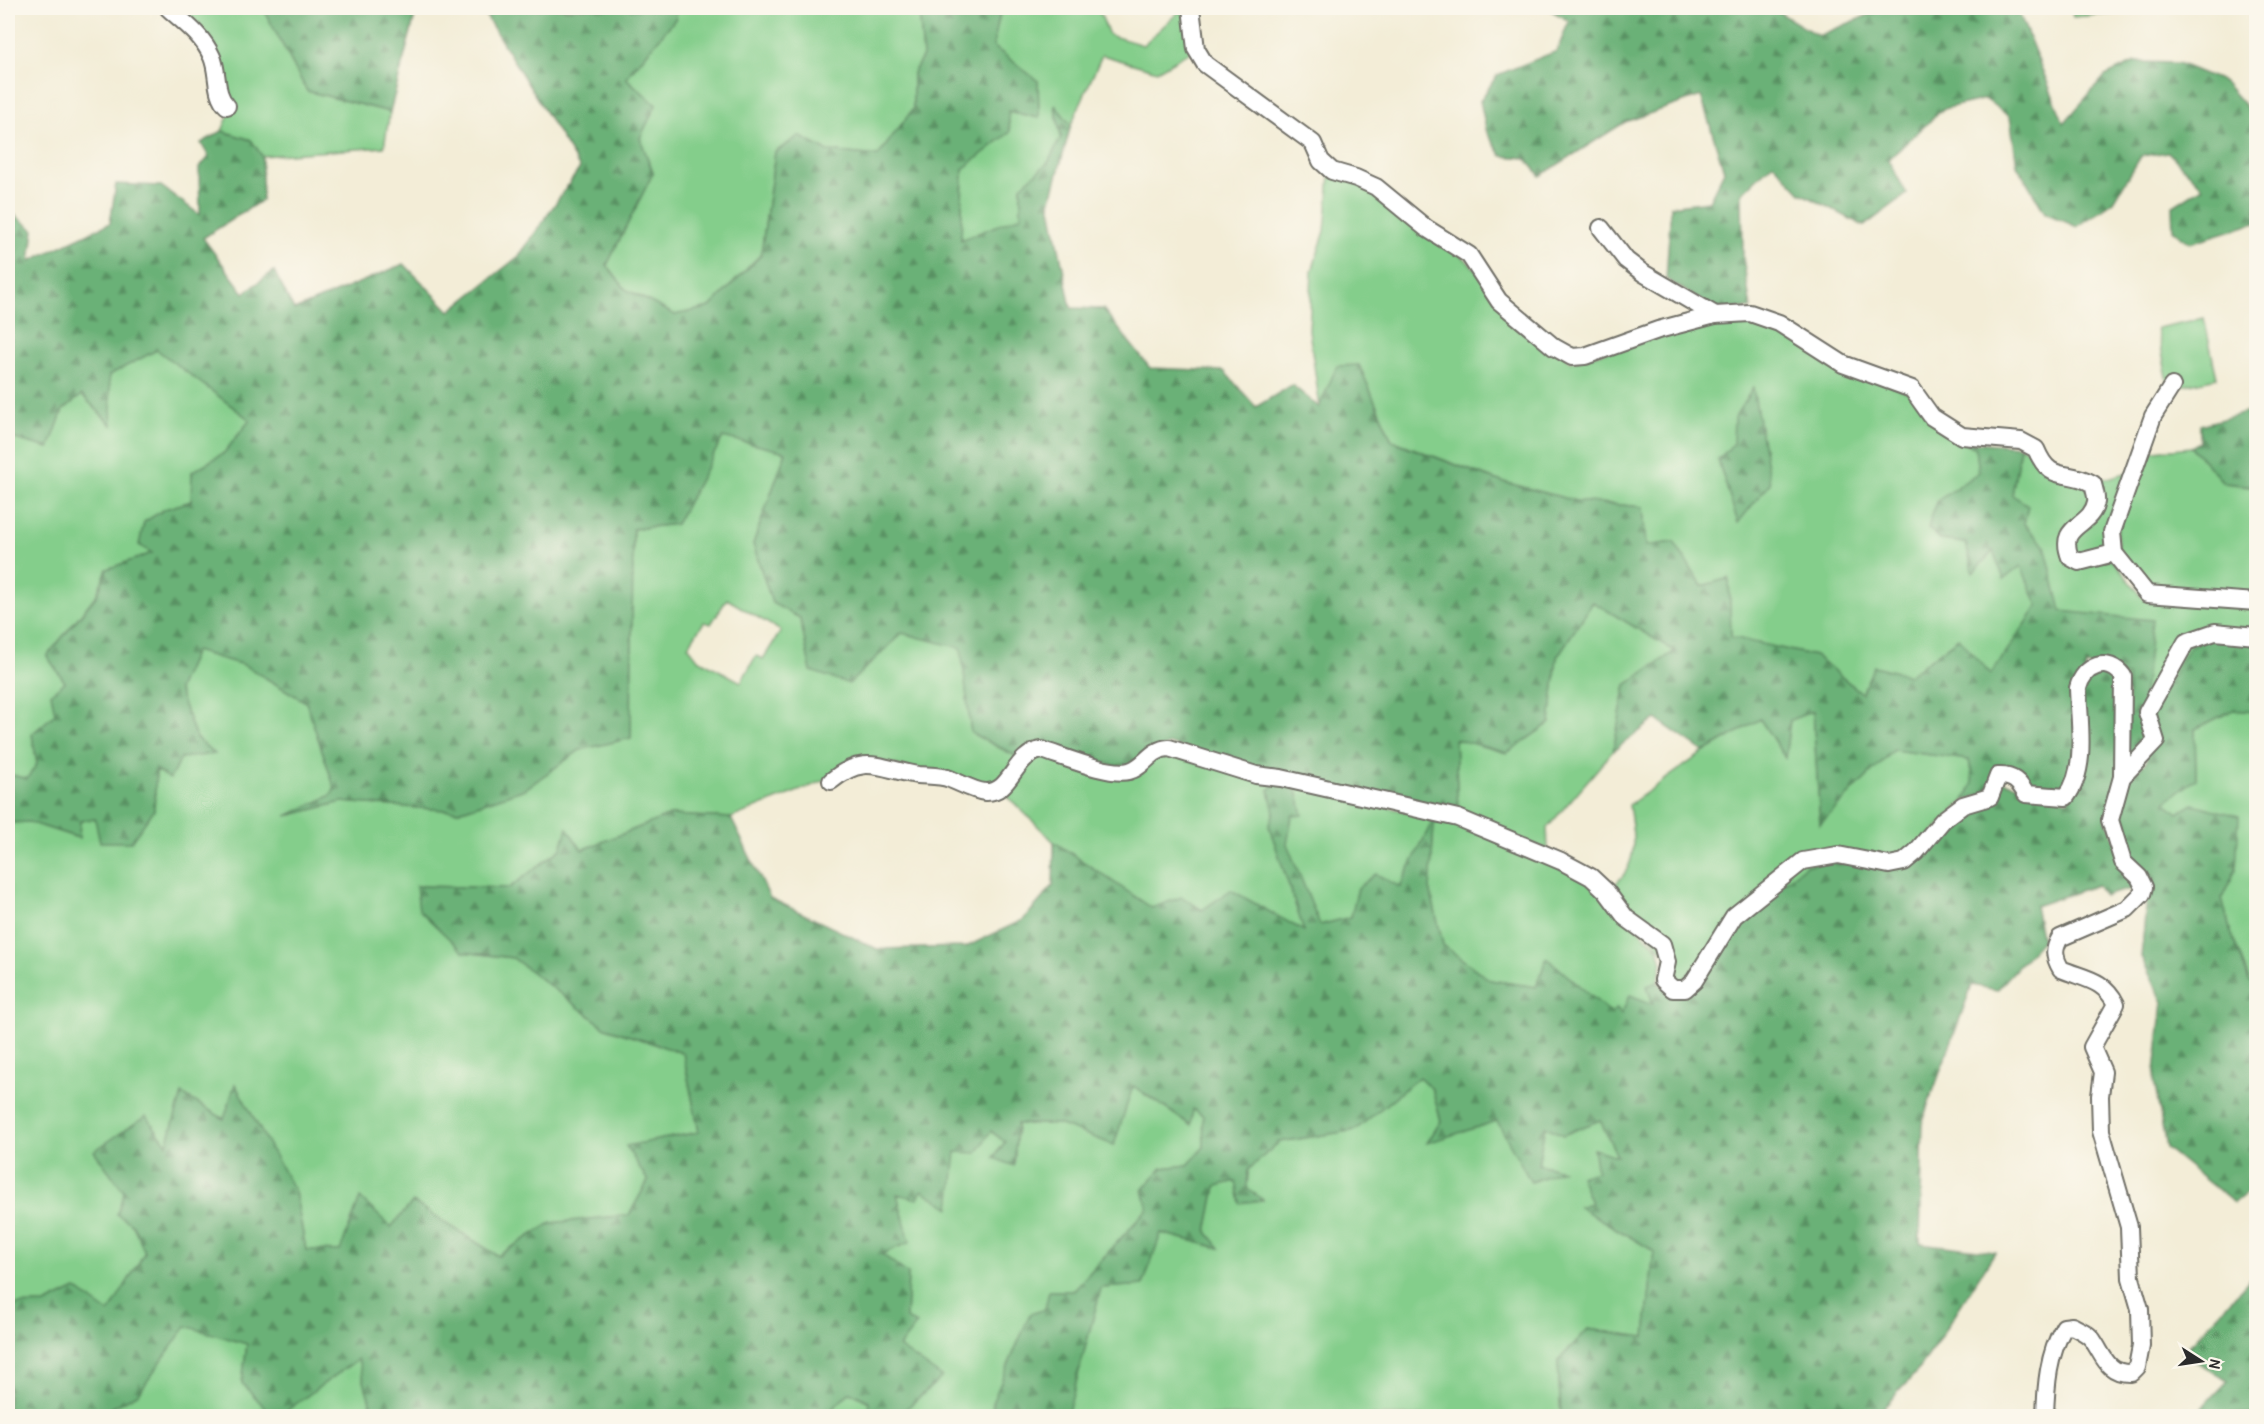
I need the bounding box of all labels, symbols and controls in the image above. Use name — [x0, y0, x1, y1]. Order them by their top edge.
north arrow — [2171, 1331, 2231, 1391]
text: N — [2204, 1358, 2227, 1371]

